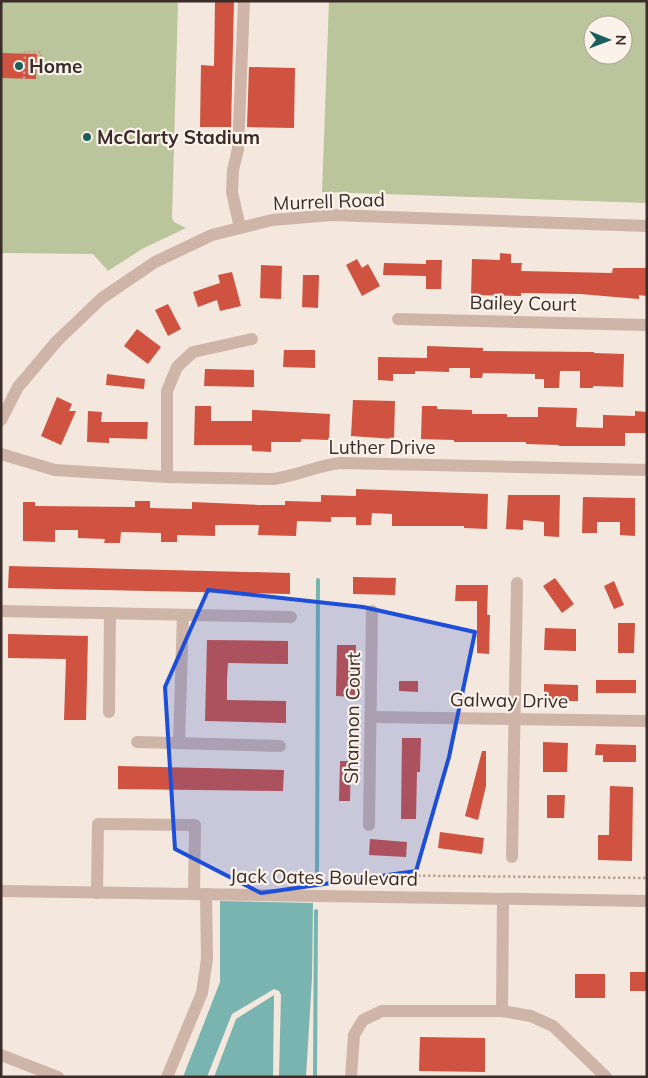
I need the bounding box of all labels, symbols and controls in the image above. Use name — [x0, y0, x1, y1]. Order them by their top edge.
north arrow — [583, 15, 633, 65]
text: N — [612, 35, 630, 46]
place label: Home — [29, 54, 82, 78]
marker: Home — [13, 60, 25, 72]
place label: McClarty Stadium — [97, 125, 260, 149]
marker: McClarty Stadium — [81, 131, 93, 143]
street label: Murrell Road — [273, 187, 385, 215]
street label: Bailey Court — [469, 290, 577, 316]
street label: Luther Drive — [328, 435, 436, 459]
street label: Shannon Court — [339, 652, 365, 784]
street label: Galway Drive — [450, 687, 568, 713]
street label: Jack Oates Boulevard — [230, 863, 418, 891]

